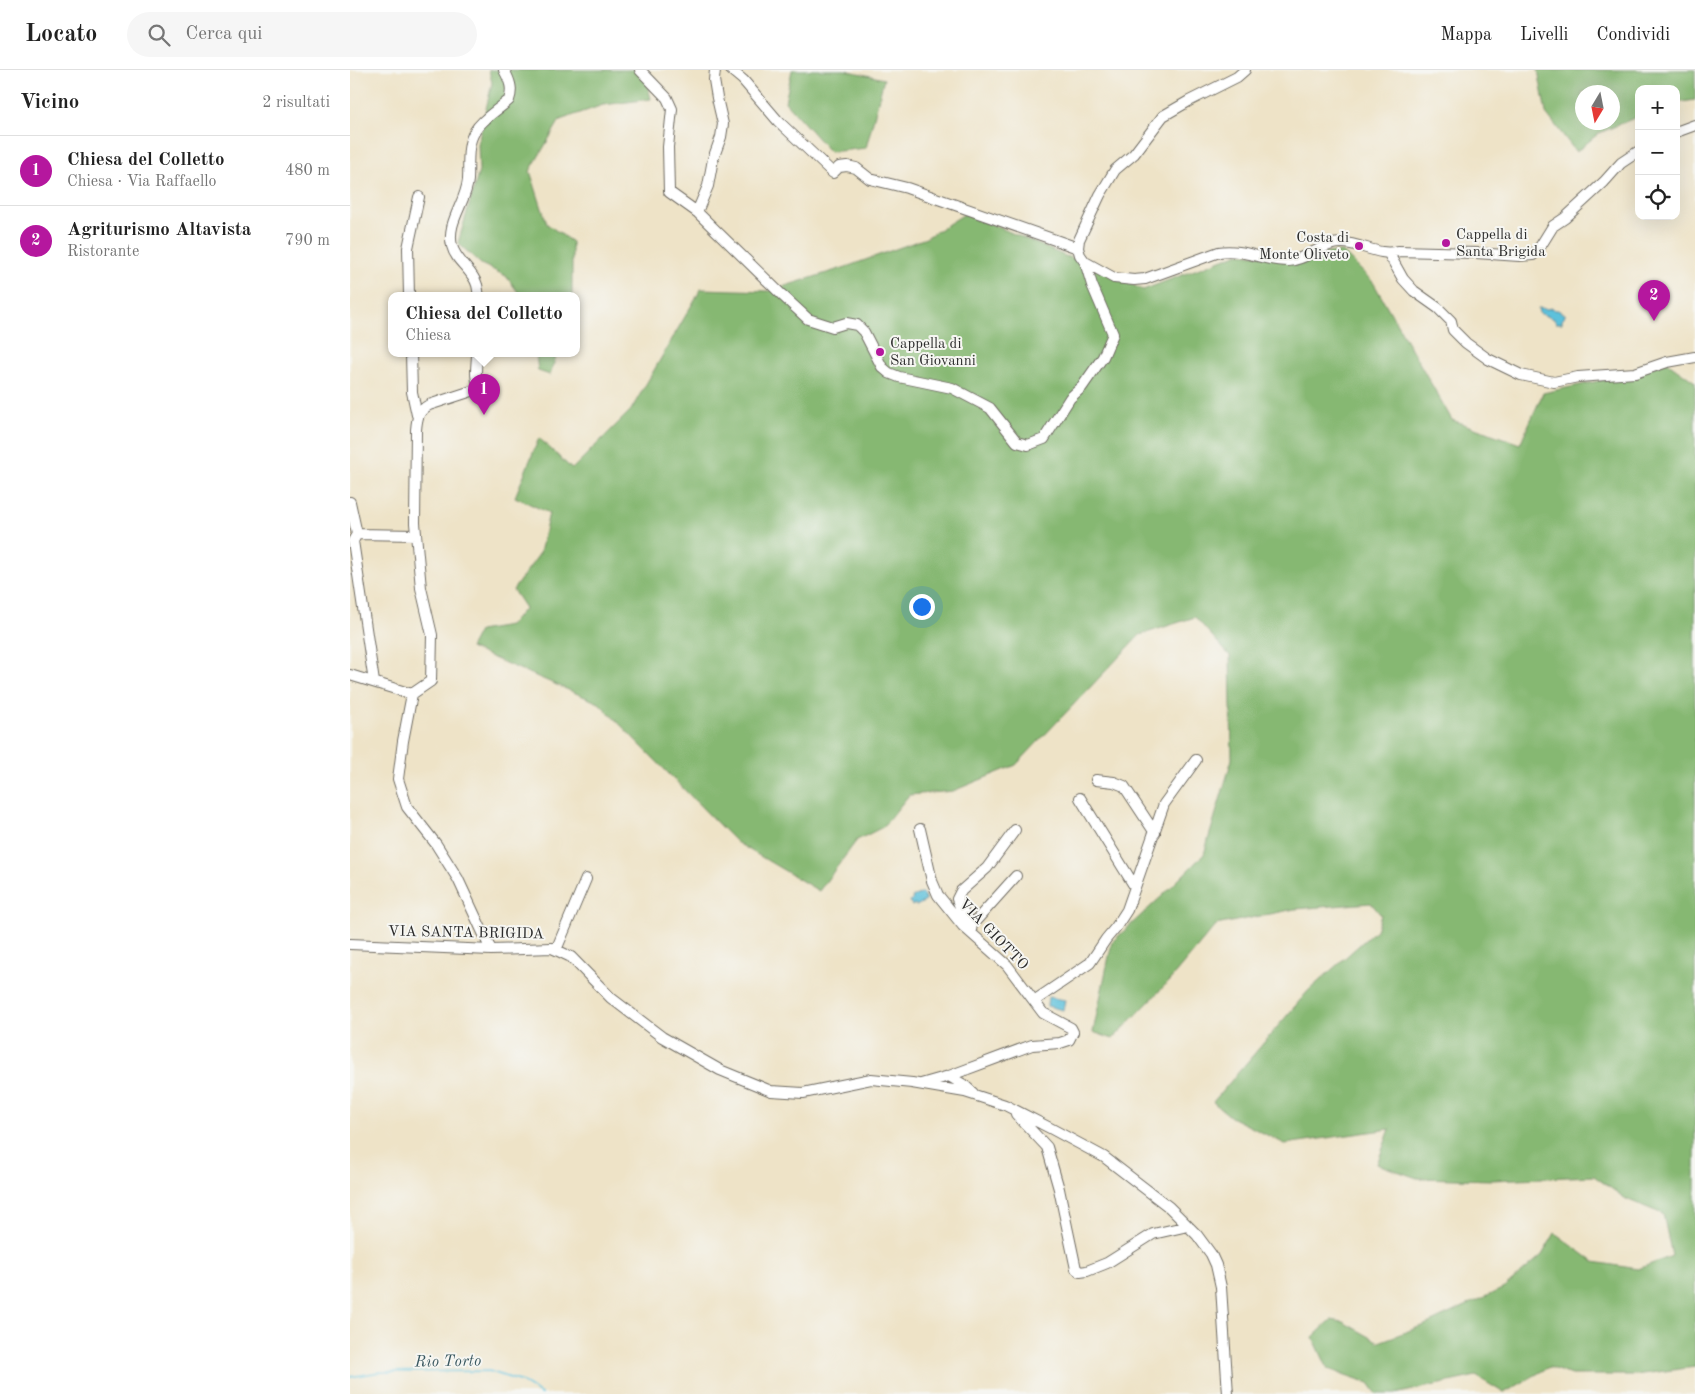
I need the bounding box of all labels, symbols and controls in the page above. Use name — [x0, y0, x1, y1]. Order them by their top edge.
search box — [127, 12, 477, 57]
icon: search — [145, 21, 173, 49]
text: Locato — [25, 23, 97, 47]
text: Cerca qui — [185, 25, 263, 44]
text: Mappa — [1440, 26, 1492, 44]
text: Livelli — [1520, 26, 1568, 44]
text: Condividi — [1596, 26, 1670, 44]
north arrow — [1575, 85, 1620, 130]
map controls — [1635, 85, 1680, 220]
button: + — [1635, 85, 1680, 130]
text: Vicino — [20, 92, 79, 113]
text: 2 risultati — [262, 95, 330, 111]
button: − — [1635, 130, 1680, 175]
text: Chiesa del Colletto — [67, 151, 224, 170]
text: 1 — [31, 163, 41, 179]
text: 480 m — [285, 163, 330, 179]
text: Chiesa · Via Raffaello — [67, 174, 217, 190]
button: locate — [1635, 175, 1680, 220]
text: Agriturismo Altavista — [67, 221, 252, 240]
place label: Cappella di Santa Brigida — [1456, 228, 1546, 260]
place label: Costa di Monte Oliveto — [1259, 231, 1349, 263]
text: 2 — [31, 233, 41, 249]
text: 790 m — [285, 233, 330, 249]
marker: Cappella di Santa Brigida — [1440, 237, 1452, 249]
marker: Costa di Monte Oliveto — [1353, 240, 1365, 252]
text: Ristorante — [67, 244, 139, 260]
pin: 2 — [1638, 280, 1670, 321]
popup — [388, 292, 580, 357]
text: Chiesa del Colletto — [405, 305, 563, 324]
text: Chiesa — [405, 328, 451, 344]
place label: Cappella di San Giovanni — [890, 337, 976, 369]
marker: Cappella di San Giovanni — [874, 346, 886, 358]
pin: 1 — [468, 374, 500, 415]
your location — [909, 594, 935, 620]
street label: VIA GIOTTO — [955, 897, 1030, 973]
street label: VIA SANTA BRIGIDA — [388, 925, 545, 942]
water label: Rio Torto — [414, 1353, 481, 1371]

